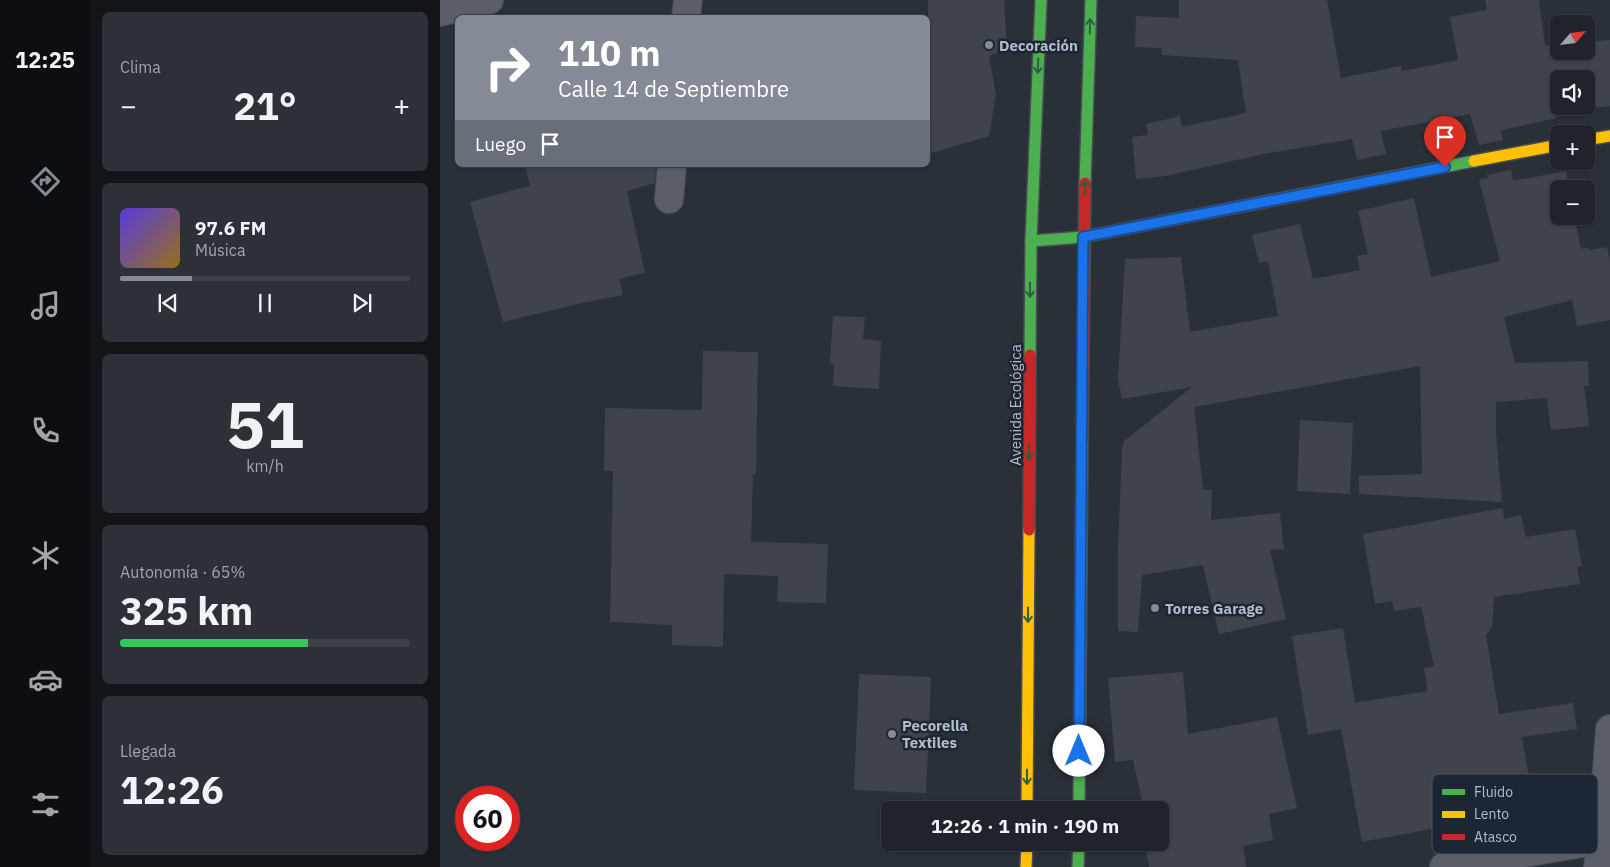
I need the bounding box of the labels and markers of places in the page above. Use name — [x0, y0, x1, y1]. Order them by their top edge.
place label: Decoración — [999, 36, 1078, 55]
marker: Decoración — [983, 39, 995, 51]
pin — [1424, 116, 1466, 167]
place label: Torres Garage — [1165, 599, 1263, 618]
marker: Torres Garage — [1149, 602, 1161, 614]
place label: Pecorella Textiles — [902, 716, 968, 752]
marker: Pecorella Textiles — [886, 728, 898, 740]

